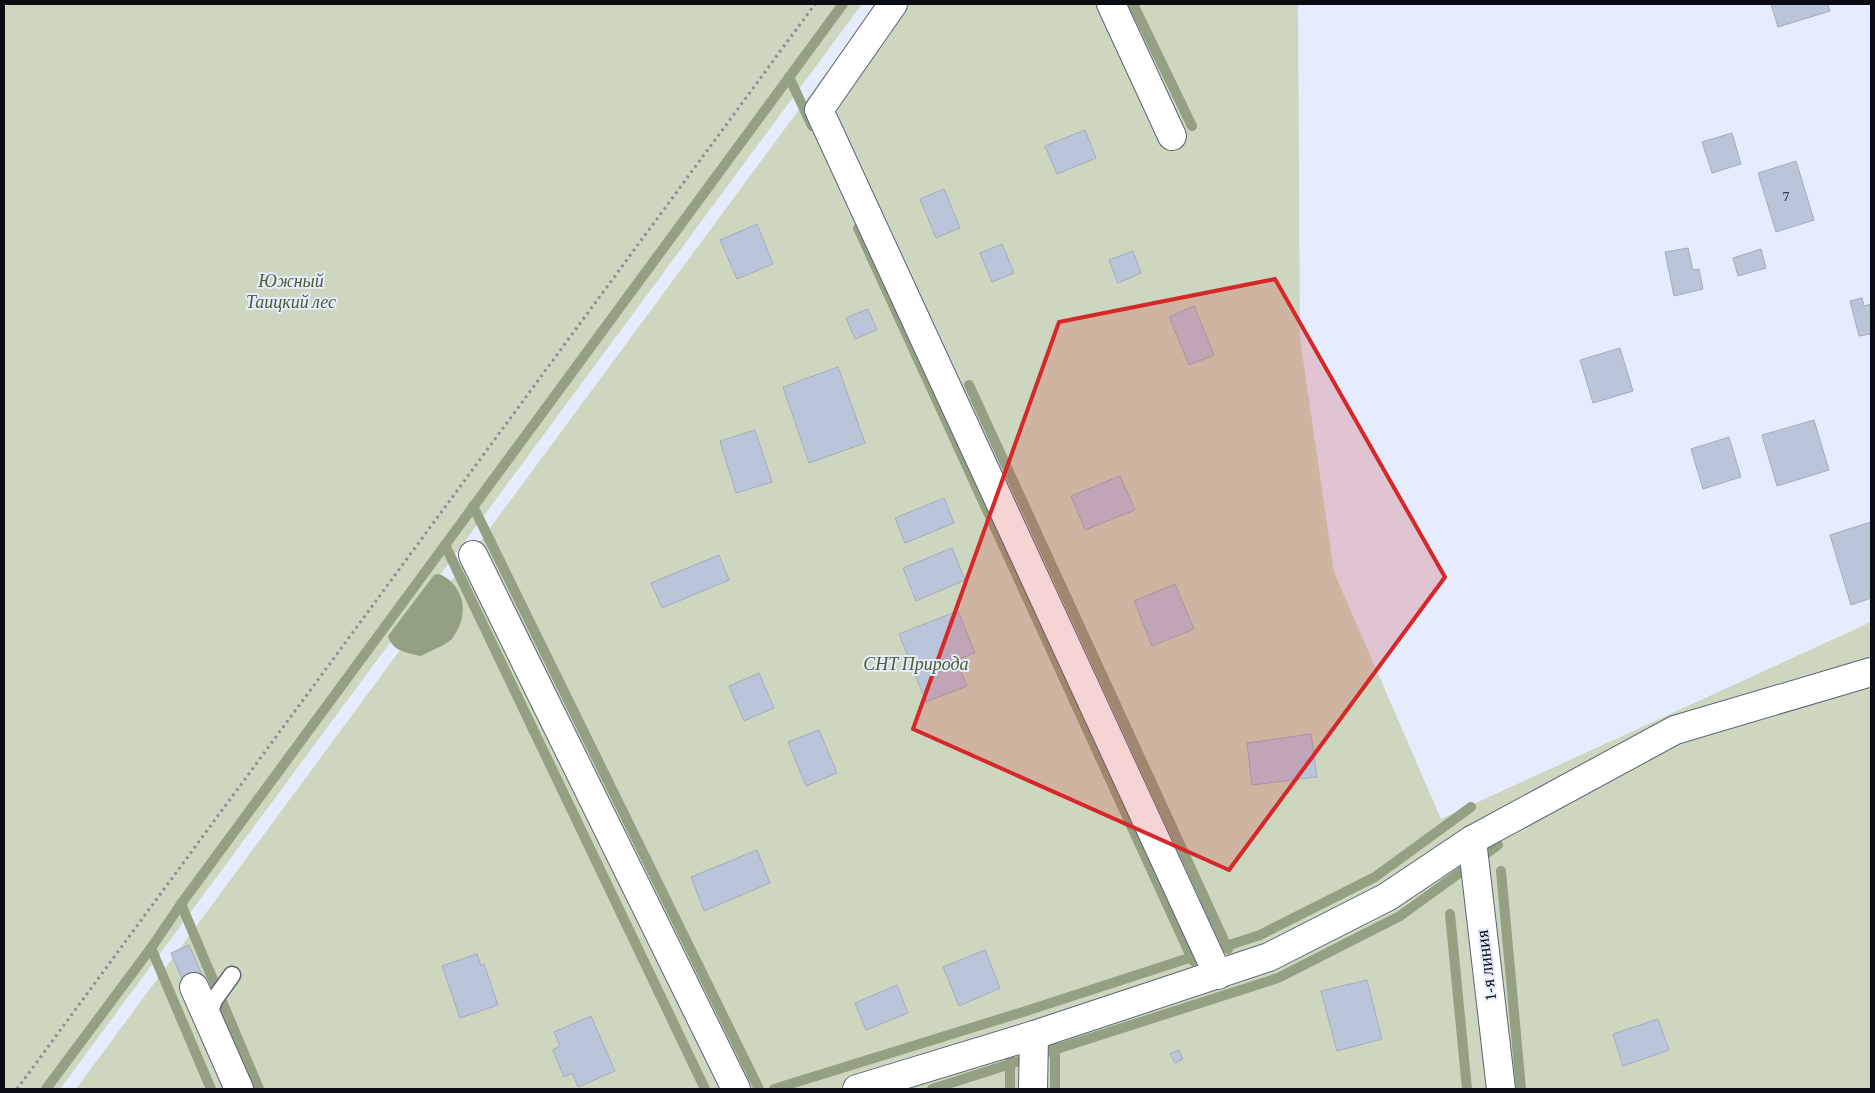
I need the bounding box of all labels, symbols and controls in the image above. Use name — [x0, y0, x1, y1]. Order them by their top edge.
house number: 7 — [1783, 188, 1790, 204]
park label: Южный Таицкий лес — [246, 271, 336, 312]
park label: СНТ Природа — [863, 654, 969, 674]
street label: 1-я линия — [1472, 929, 1500, 1001]

